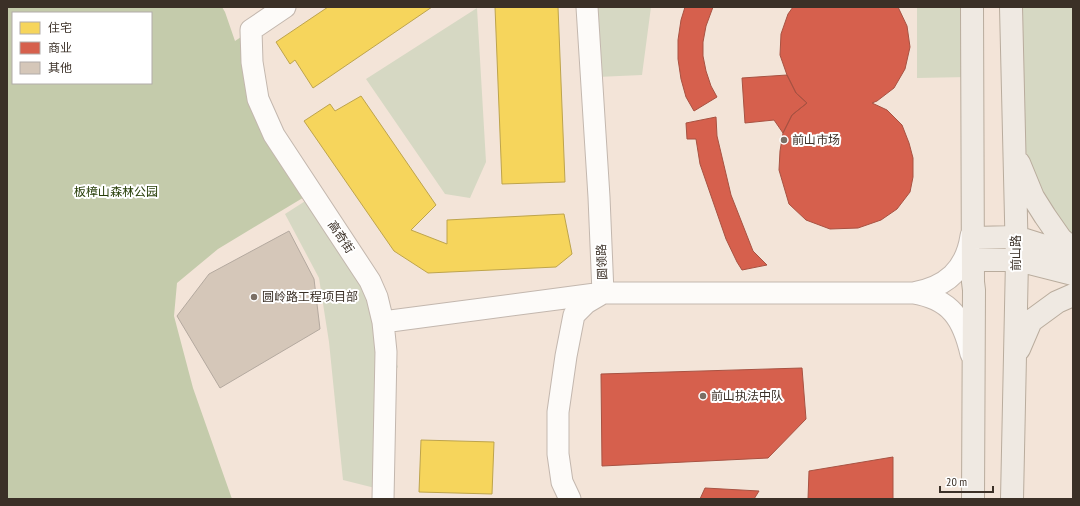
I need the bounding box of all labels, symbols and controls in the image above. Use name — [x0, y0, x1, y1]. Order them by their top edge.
legend — [12, 12, 152, 84]
text: 住宅 — [48, 20, 72, 35]
text: 商业 — [48, 40, 72, 55]
text: 其他 — [48, 60, 72, 75]
place label: 前山市场 — [792, 132, 840, 147]
marker: 前山市场 — [779, 135, 789, 145]
park label: 板樟山森林公园 — [74, 184, 158, 199]
street label: 高奇街 — [325, 218, 358, 256]
street label: 前山路 — [1008, 235, 1023, 271]
street label: 圆领路 — [593, 244, 610, 280]
place label: 圆岭路工程项目部 — [262, 289, 358, 304]
marker: 圆岭路工程项目部 — [249, 292, 259, 302]
place label: 前山执法中队 — [711, 388, 783, 403]
marker: 前山执法中队 — [698, 391, 708, 401]
scale bar — [940, 468, 993, 494]
text: 20 m — [946, 474, 967, 489]

